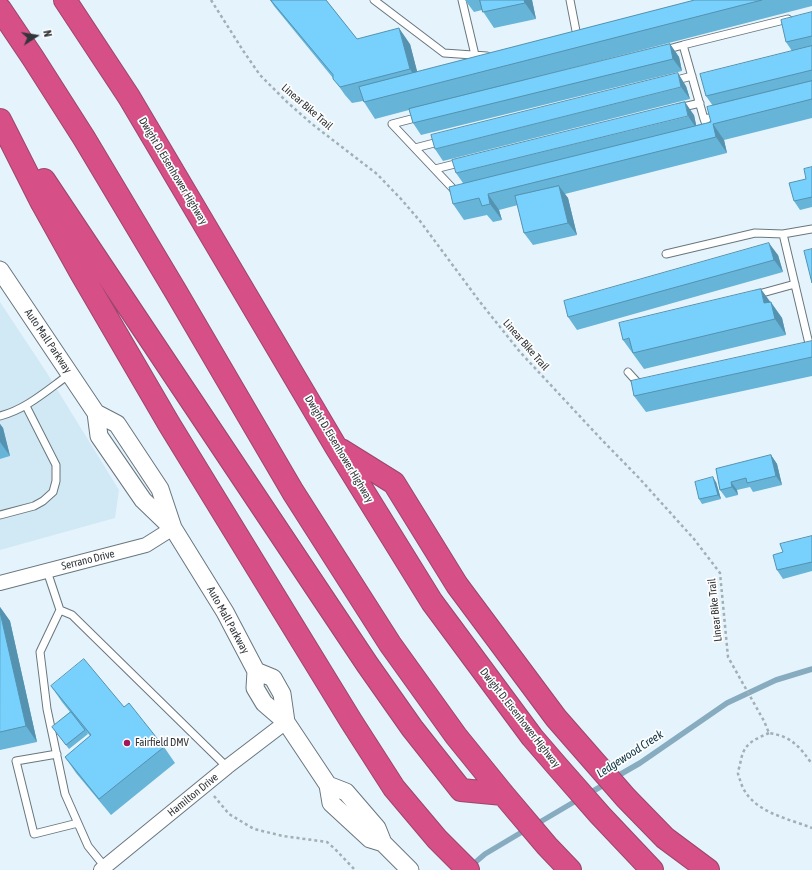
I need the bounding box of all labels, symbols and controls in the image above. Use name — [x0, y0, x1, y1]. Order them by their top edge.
north arrow — [16, 16, 56, 56]
text: N — [41, 29, 54, 38]
street label: Linear Bike Trail — [279, 81, 335, 133]
street label: Dwight D. Eisenhower Highway — [136, 115, 210, 227]
street label: Auto Mall Parkway — [22, 306, 74, 376]
street label: Linear Bike Trail — [500, 317, 552, 373]
street label: Dwight D. Eisenhower Highway — [302, 393, 376, 505]
street label: Serrano Drive — [60, 547, 116, 573]
street label: Linear Bike Trail — [705, 578, 725, 642]
street label: Auto Mall Parkway — [204, 584, 252, 656]
street label: Dwight D. Eisenhower Highway — [477, 666, 563, 770]
water label: Ledgewood Creek — [594, 727, 666, 781]
place label: Fairfield DMV — [135, 736, 189, 750]
marker: Fairfield DMV — [122, 738, 132, 748]
street label: Hamilton Drive — [165, 771, 221, 819]

